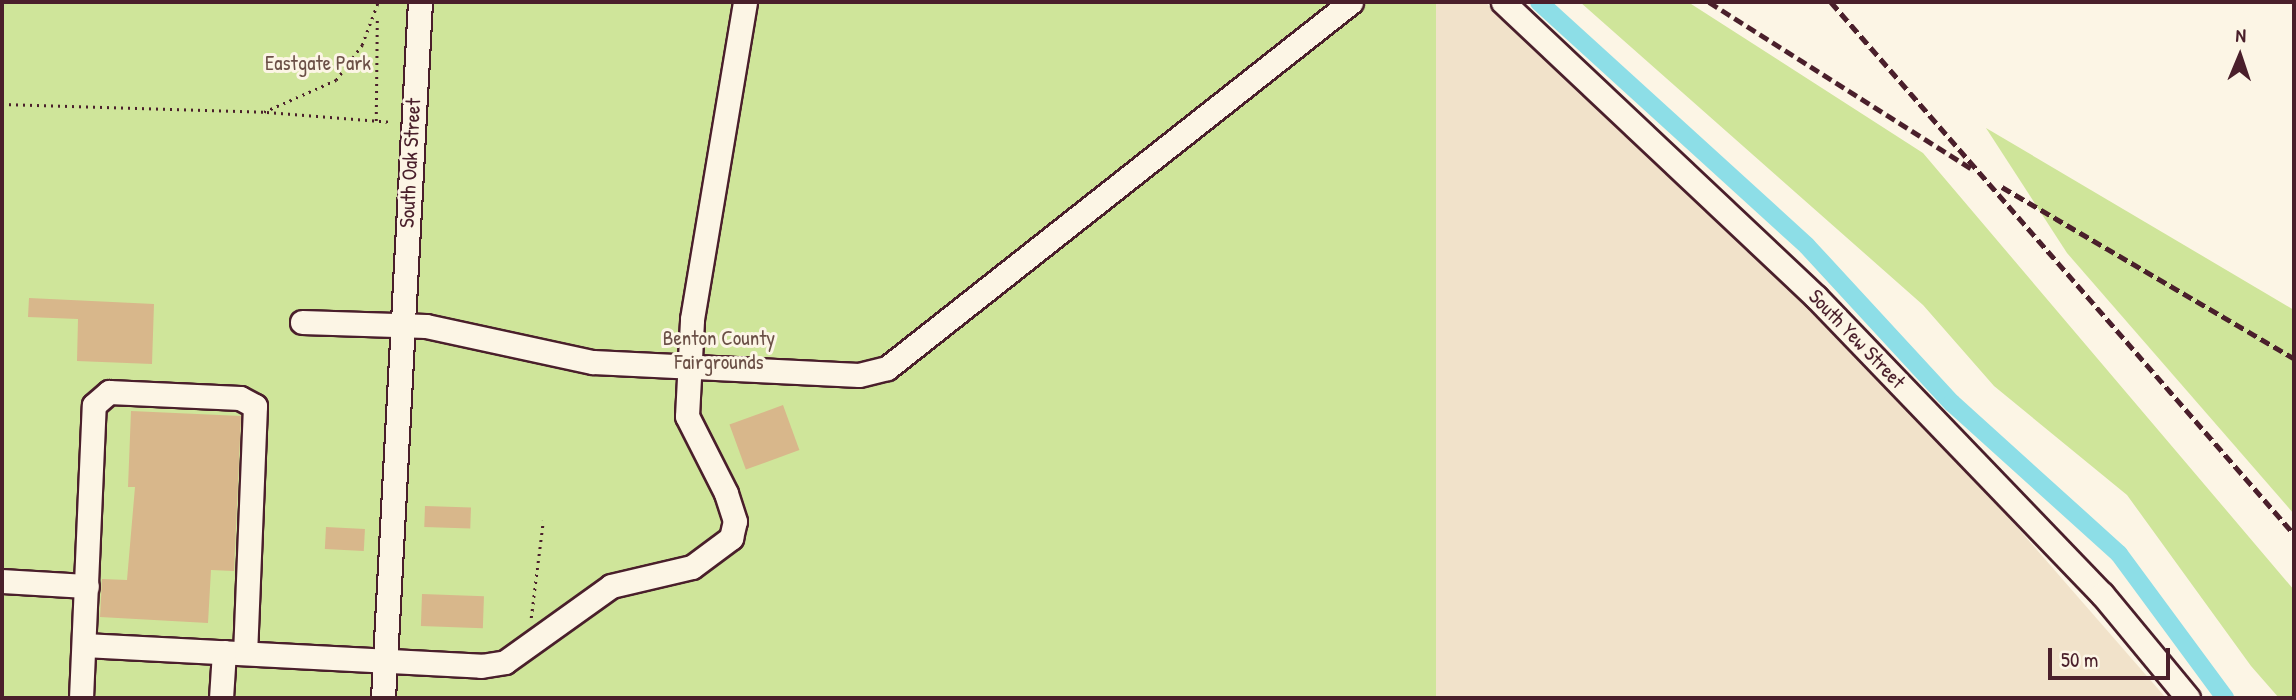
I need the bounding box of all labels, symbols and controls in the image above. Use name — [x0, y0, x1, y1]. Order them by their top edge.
north arrow — [2205, 21, 2275, 91]
text: N — [2235, 22, 2246, 48]
park label: Eastgate Park — [265, 50, 371, 76]
street label: South Oak Street — [394, 98, 426, 228]
street label: South Yew Street — [1803, 284, 1911, 394]
park label: Benton County Fairgrounds — [663, 325, 775, 375]
scale bar — [2051, 634, 2174, 678]
text: 50 m — [2061, 645, 2098, 674]

